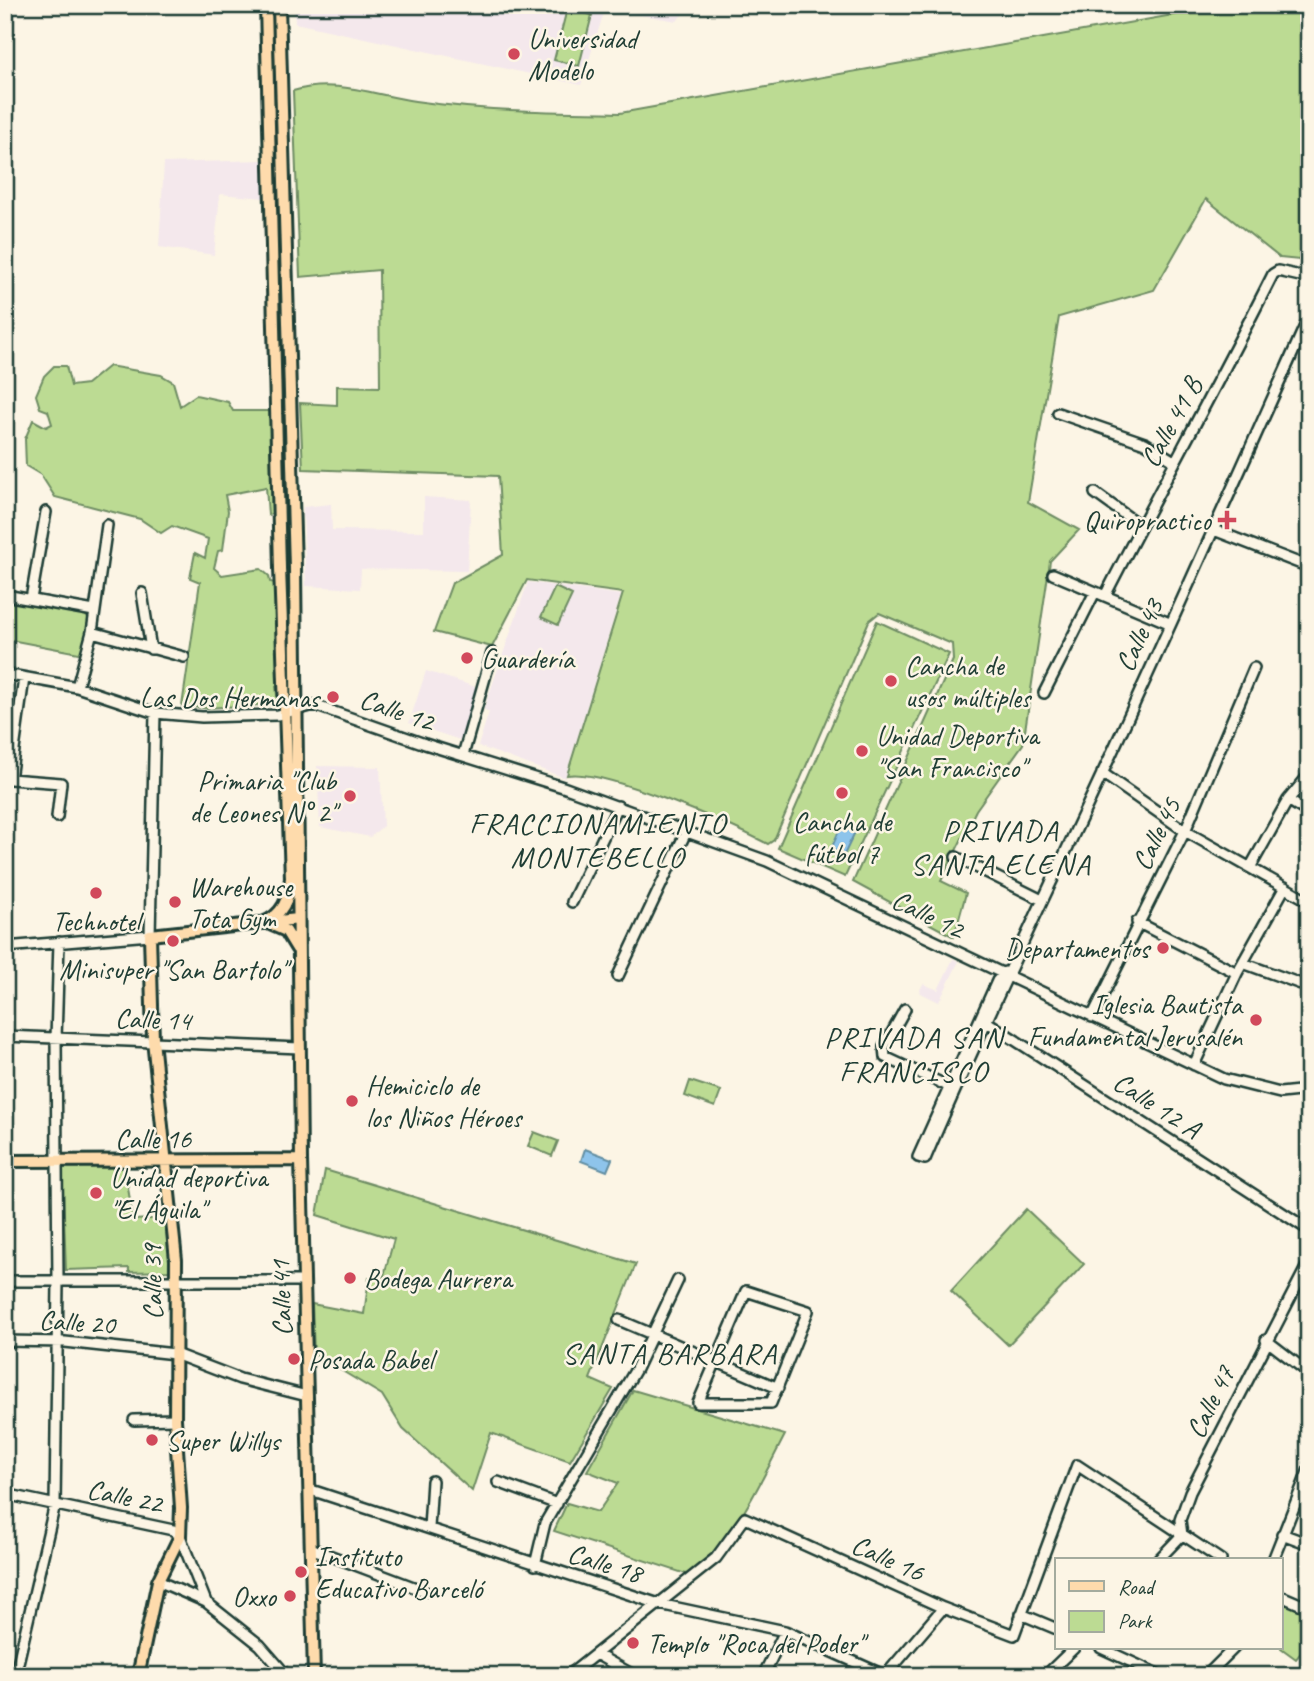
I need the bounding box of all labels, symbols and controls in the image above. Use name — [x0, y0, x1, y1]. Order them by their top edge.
place label: Universidad Modelo — [528, 21, 641, 88]
marker: Universidad Modelo — [506, 46, 522, 62]
street label: Calle 41 B — [1132, 369, 1211, 473]
place label: Quiropractico — [1084, 503, 1213, 538]
marker: Quiropractico — [1217, 510, 1237, 530]
street label: Calle 43 — [1107, 591, 1172, 677]
place label: Guardería — [481, 641, 576, 676]
place label: Cancha de usos múltiples — [905, 648, 1033, 715]
marker: Guardería — [459, 650, 475, 666]
marker: Cancha de usos múltiples — [883, 673, 899, 689]
place label: Las Dos Hermanas — [140, 680, 321, 715]
street label: Calle 12 — [355, 681, 441, 740]
marker: Las Dos Hermanas — [325, 689, 341, 705]
place label: Unidad Deportiva "San Francisco" — [876, 718, 1041, 785]
marker: Unidad Deportiva "San Francisco" — [854, 743, 870, 759]
place label: Primaria "Club de Leones N° 2" — [189, 763, 341, 830]
marker: Cancha de fútbol 7 — [834, 785, 850, 801]
marker: Primaria "Club de Leones N° 2" — [342, 788, 358, 804]
street label: Calle 45 — [1124, 791, 1189, 876]
district label: FRACCIONAMIENTO MONTEBELLO — [469, 804, 728, 876]
place label: Cancha de fútbol 7 — [793, 804, 893, 871]
district label: PRIVADA SANTA ELENA — [910, 811, 1092, 883]
place label: Warehouse Tota Gym — [189, 869, 294, 936]
street label: Calle 12 — [886, 882, 972, 947]
marker: Technotel — [88, 885, 104, 901]
marker: Warehouse Tota Gym — [167, 894, 183, 910]
place label: Technotel — [52, 904, 145, 939]
place label: Departamentos — [1005, 931, 1151, 966]
marker: Minisuper "San Bartolo" — [165, 933, 181, 949]
marker: Departamentos — [1155, 940, 1171, 956]
place label: Minisuper "San Bartolo" — [59, 952, 292, 987]
place label: Iglesia Bautista Fundamental Jerusalén — [1028, 987, 1244, 1054]
street label: Calle 14 — [114, 1000, 194, 1038]
marker: Iglesia Bautista Fundamental Jerusalén — [1248, 1012, 1264, 1028]
district label: PRIVADA SAN FRANCISCO — [824, 1018, 1007, 1090]
street label: Calle 12 A — [1107, 1064, 1209, 1147]
place label: Hemiciclo de los Niños Héroes — [366, 1068, 524, 1135]
marker: Hemiciclo de los Niños Héroes — [344, 1093, 360, 1109]
street label: Calle 16 — [115, 1121, 192, 1156]
place label: Unidad deportiva "El Águila" — [110, 1160, 270, 1227]
marker: Unidad deportiva "El Águila" — [88, 1185, 104, 1201]
street label: Calle 39 — [134, 1241, 170, 1320]
street label: Calle 41 — [262, 1258, 300, 1337]
place label: Bodega Aurrera — [364, 1261, 514, 1296]
marker: Bodega Aurrera — [342, 1270, 358, 1286]
street label: Calle 20 — [38, 1302, 119, 1342]
district label: SANTA BARBARA — [562, 1334, 778, 1372]
place label: Posada Babel — [308, 1342, 438, 1377]
marker: Posada Babel — [286, 1351, 302, 1367]
street label: Calle 47 — [1178, 1359, 1243, 1444]
place label: Super Willys — [166, 1423, 282, 1458]
marker: Super Willys — [144, 1432, 160, 1448]
street label: Calle 22 — [84, 1471, 168, 1522]
street label: Calle 16 — [846, 1527, 931, 1590]
street label: Calle 18 — [564, 1535, 649, 1592]
place label: Instituto Educativo Barceló — [315, 1539, 487, 1606]
legend — [1055, 1558, 1282, 1650]
marker: Instituto Educativo Barceló — [293, 1564, 309, 1580]
text: Road — [1118, 1574, 1157, 1600]
place label: Oxxo — [232, 1579, 278, 1614]
marker: Oxxo — [282, 1588, 298, 1604]
text: Park — [1118, 1608, 1153, 1634]
place label: Templo "Roca del Poder" — [647, 1626, 869, 1661]
marker: Templo "Roca del Poder" — [625, 1635, 641, 1651]

